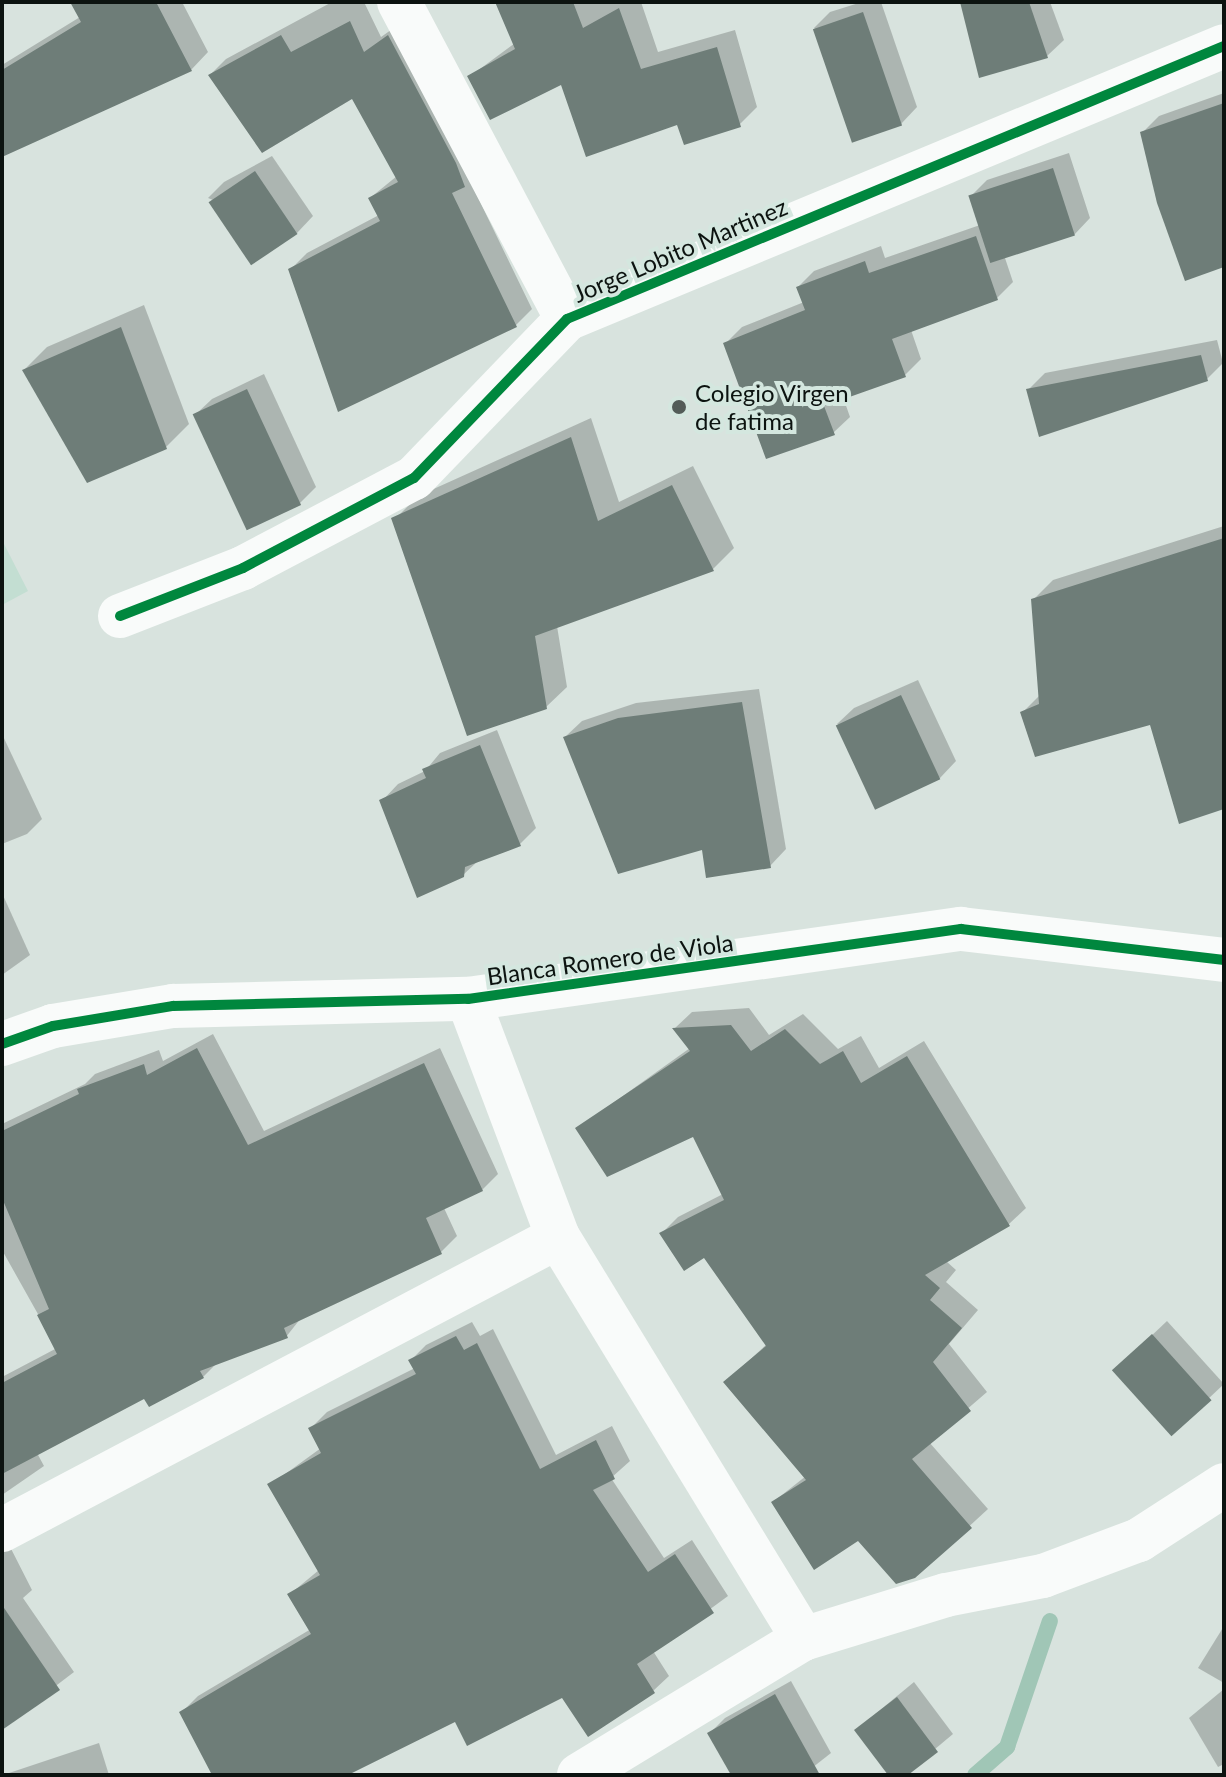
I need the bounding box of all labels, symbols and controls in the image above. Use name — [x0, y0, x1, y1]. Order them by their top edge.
street label: Jorge Lobito Martinez — [569, 192, 791, 308]
place label: Colegio Virgen de fatima — [695, 379, 850, 435]
marker: Colegio Virgen de fatima — [670, 398, 688, 416]
street label: Blanca Romero de Viola — [484, 927, 736, 991]

